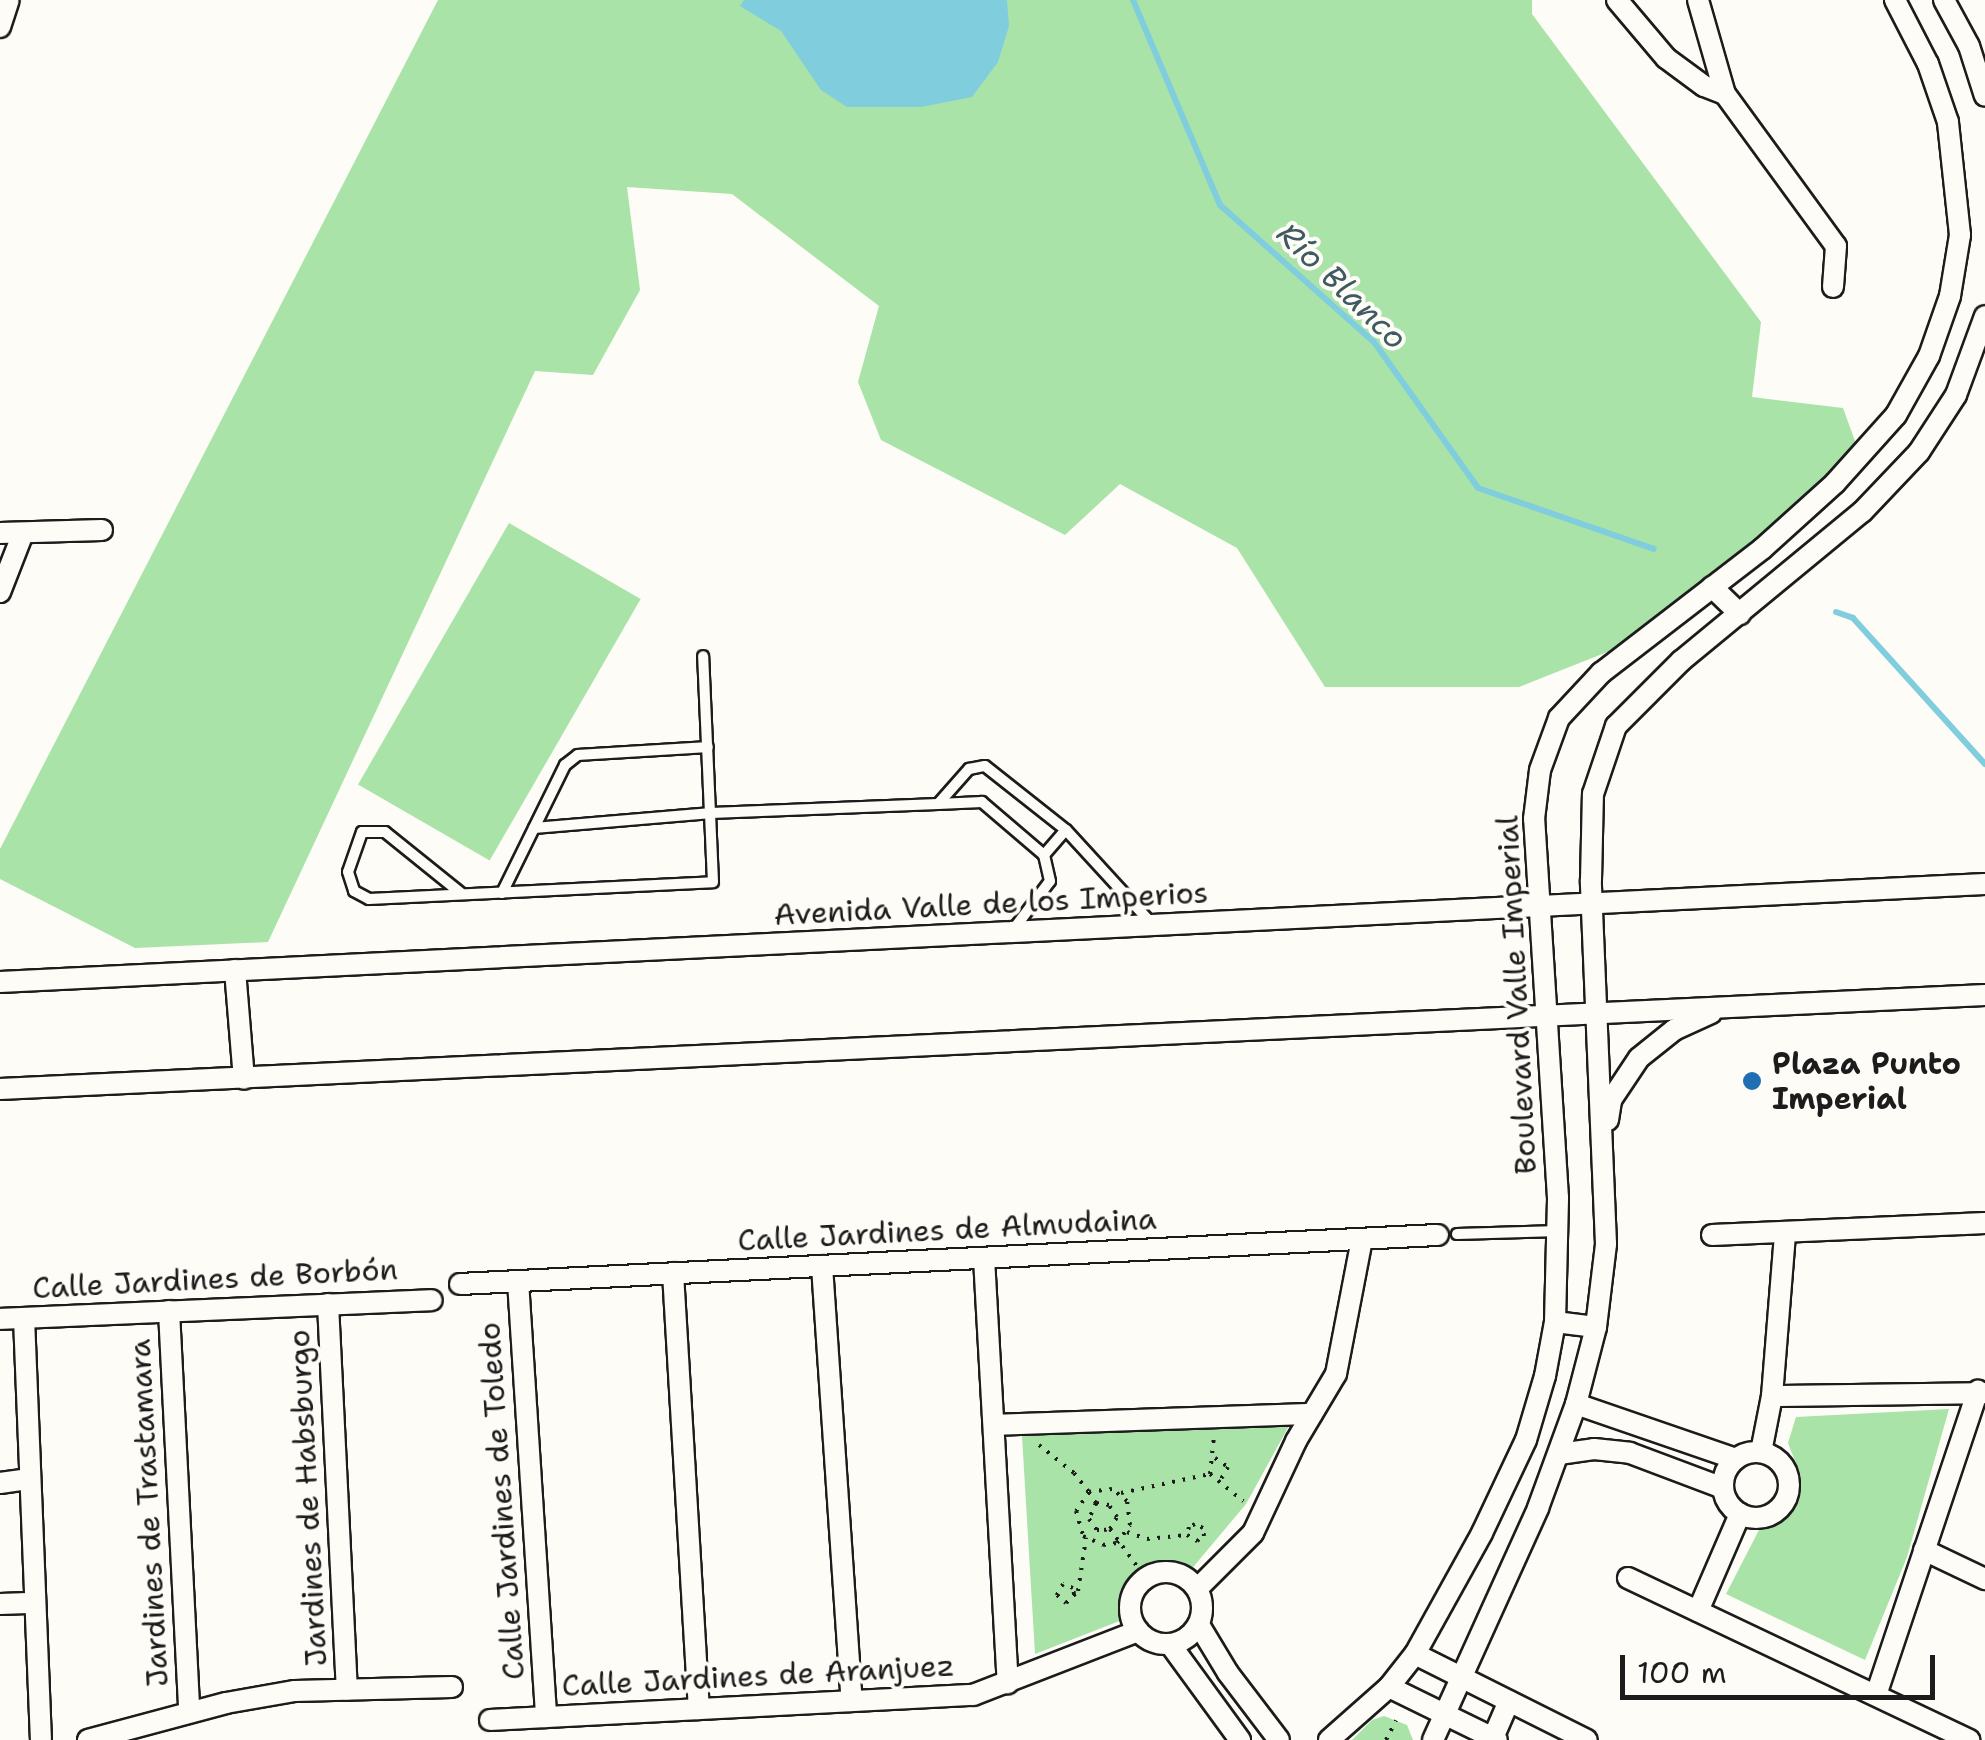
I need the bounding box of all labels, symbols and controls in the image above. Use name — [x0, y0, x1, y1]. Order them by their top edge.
water label: Río Blanco — [1269, 215, 1415, 357]
street label: Boulevard Valle Imperial — [1490, 815, 1544, 1175]
street label: Avenida Valle de los Imperios — [773, 875, 1209, 933]
place label: Plaza Punto Imperial — [1772, 1046, 1961, 1116]
marker: Plaza Punto Imperial — [1741, 1070, 1763, 1092]
street label: Calle Jardines de Almudaina — [737, 1201, 1157, 1259]
street label: Calle Jardines de Borbón — [31, 1251, 399, 1307]
street label: Calle Jardines de Toledo — [472, 1321, 532, 1681]
street label: Jardines de Habsburgo — [281, 1329, 335, 1667]
street label: Jardines de Trastamara — [122, 1338, 176, 1688]
scale bar — [1625, 1635, 1940, 1697]
street label: Calle Jardines de Aranjuez — [561, 1648, 955, 1704]
text: 100 m — [1637, 1652, 1727, 1693]

